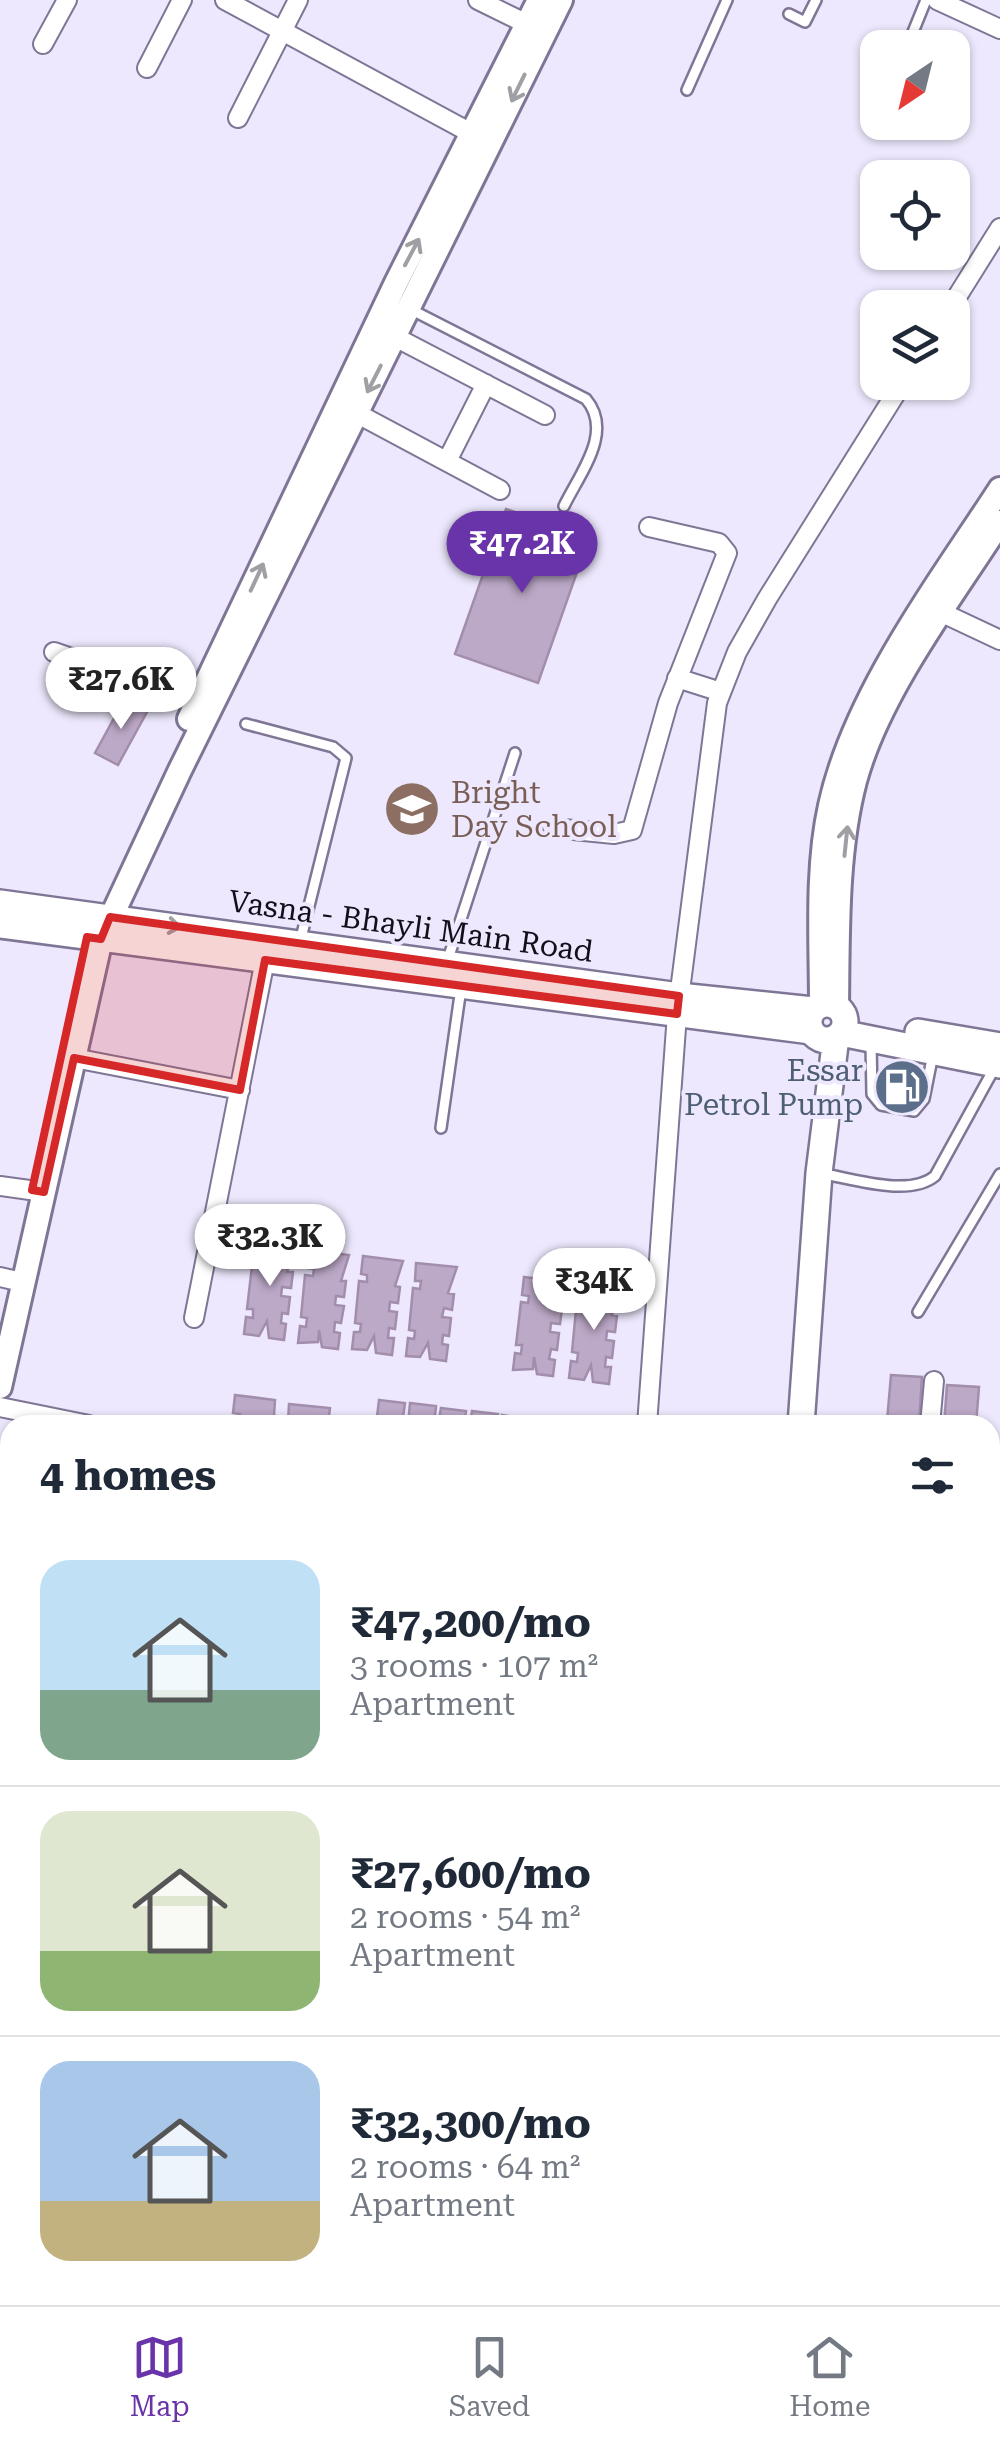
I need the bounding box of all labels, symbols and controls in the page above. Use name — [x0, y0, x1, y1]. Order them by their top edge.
north arrow — [860, 30, 970, 140]
map controls — [860, 30, 970, 400]
one-way arrow — [508, 72, 527, 102]
button: locate — [860, 160, 970, 270]
one-way arrow — [403, 237, 422, 267]
button: layers — [860, 290, 970, 400]
one-way arrow — [364, 363, 383, 393]
pin: ₹47.2K — [441, 511, 603, 596]
text: ₹47.2K — [469, 524, 575, 562]
one-way arrow — [248, 562, 267, 592]
pin: ₹27.6K — [40, 647, 202, 732]
text: ₹27.6K — [68, 660, 174, 698]
place label: Bright Day School — [451, 775, 616, 844]
school or university icon: Bright Day School — [382, 779, 442, 839]
one-way arrow — [837, 825, 856, 857]
street label: Vasna - Bhayli Main Road — [227, 883, 595, 969]
one-way arrow — [149, 917, 182, 935]
place label: Essar Petrol Pump — [684, 1053, 863, 1122]
fuel station icon: Essar Petrol Pump — [872, 1057, 932, 1117]
pin: ₹32.3K — [189, 1204, 351, 1289]
text: ₹32.3K — [217, 1217, 323, 1255]
pin: ₹34K — [535, 1248, 653, 1333]
text: ₹34K — [555, 1261, 633, 1299]
icon: filters — [905, 1448, 960, 1503]
text: 4 homes — [40, 1451, 216, 1500]
text: ₹47,200/mo — [350, 1598, 591, 1647]
icon: home — [120, 1600, 240, 1720]
text: 3 rooms · 107 m² — [350, 1647, 598, 1685]
text: Apartment — [350, 1685, 515, 1723]
text: ₹27,600/mo — [350, 1849, 591, 1898]
icon: home — [120, 1851, 240, 1971]
text: 2 rooms · 54 m² — [350, 1898, 580, 1936]
text: Apartment — [350, 1936, 515, 1974]
text: ₹32,300/mo — [350, 2099, 591, 2148]
icon: home — [120, 2101, 240, 2221]
text: 2 rooms · 64 m² — [350, 2148, 580, 2186]
text: Apartment — [350, 2186, 515, 2224]
tab: Map — [130, 2330, 190, 2423]
tab: Saved — [449, 2330, 530, 2423]
tab: Home — [789, 2330, 870, 2423]

